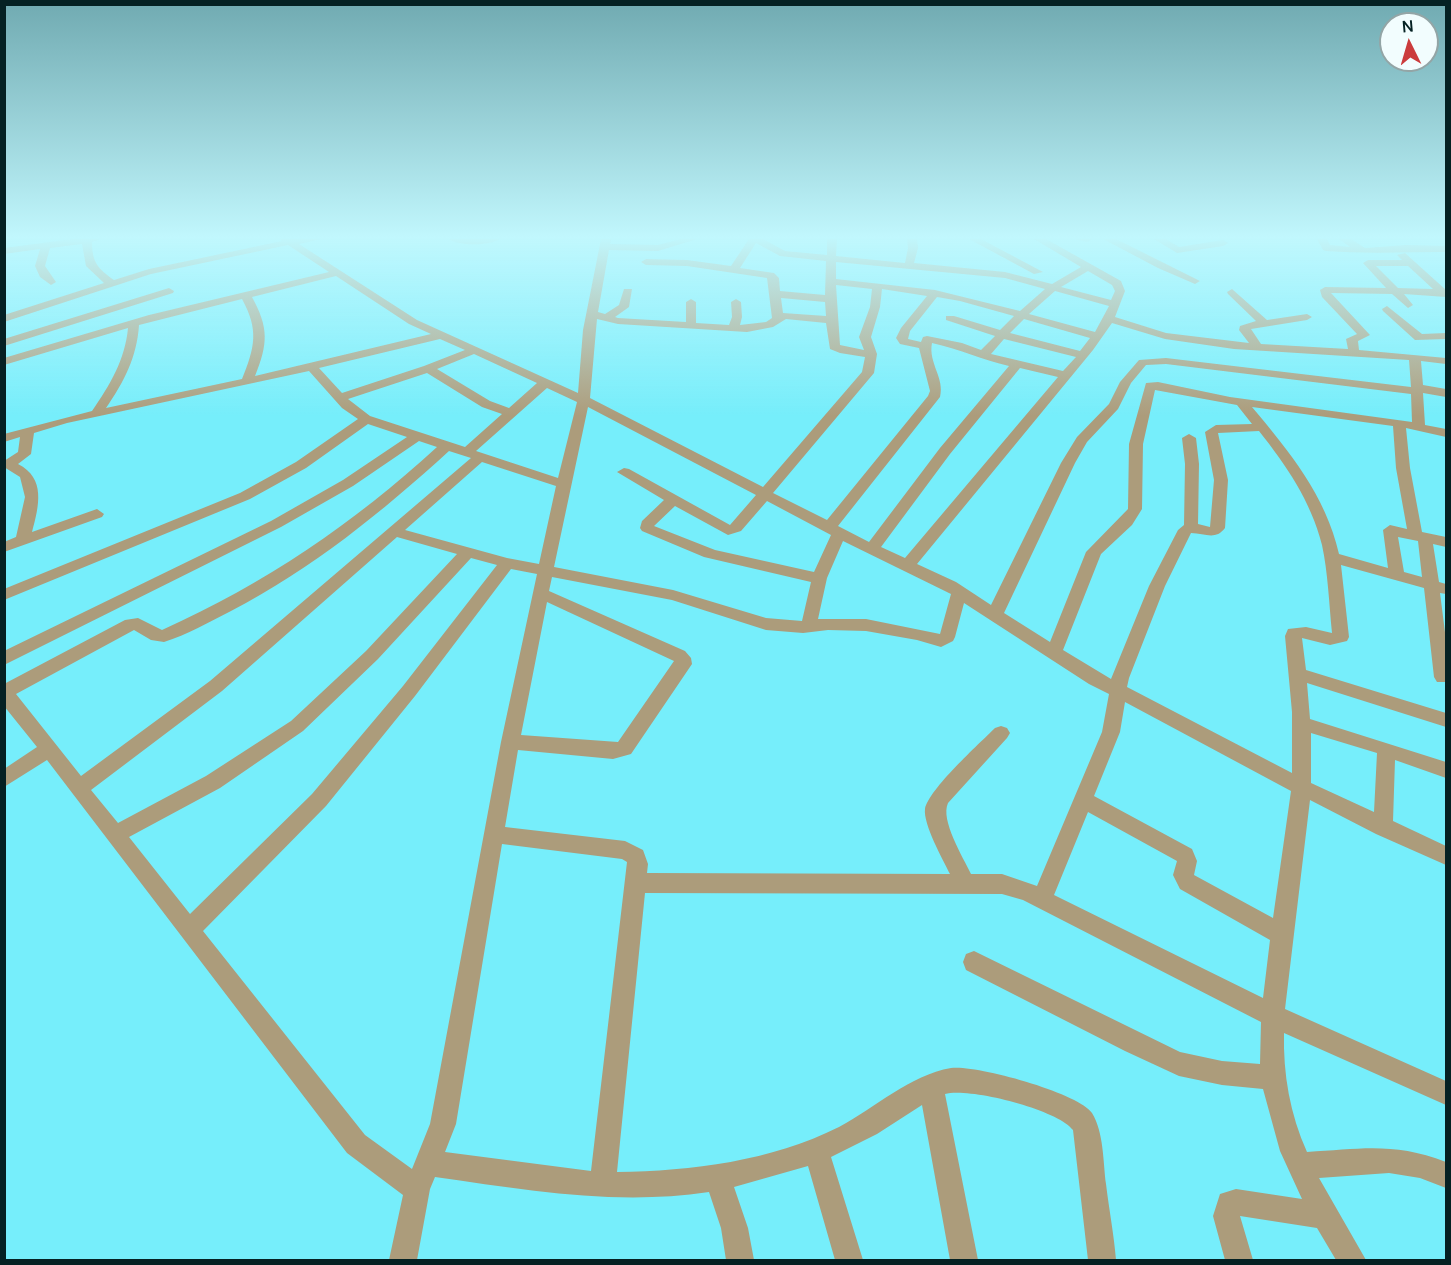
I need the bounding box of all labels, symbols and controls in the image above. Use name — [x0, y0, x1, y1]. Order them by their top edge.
north arrow — [1379, 12, 1439, 72]
text: N — [1401, 15, 1414, 38]

